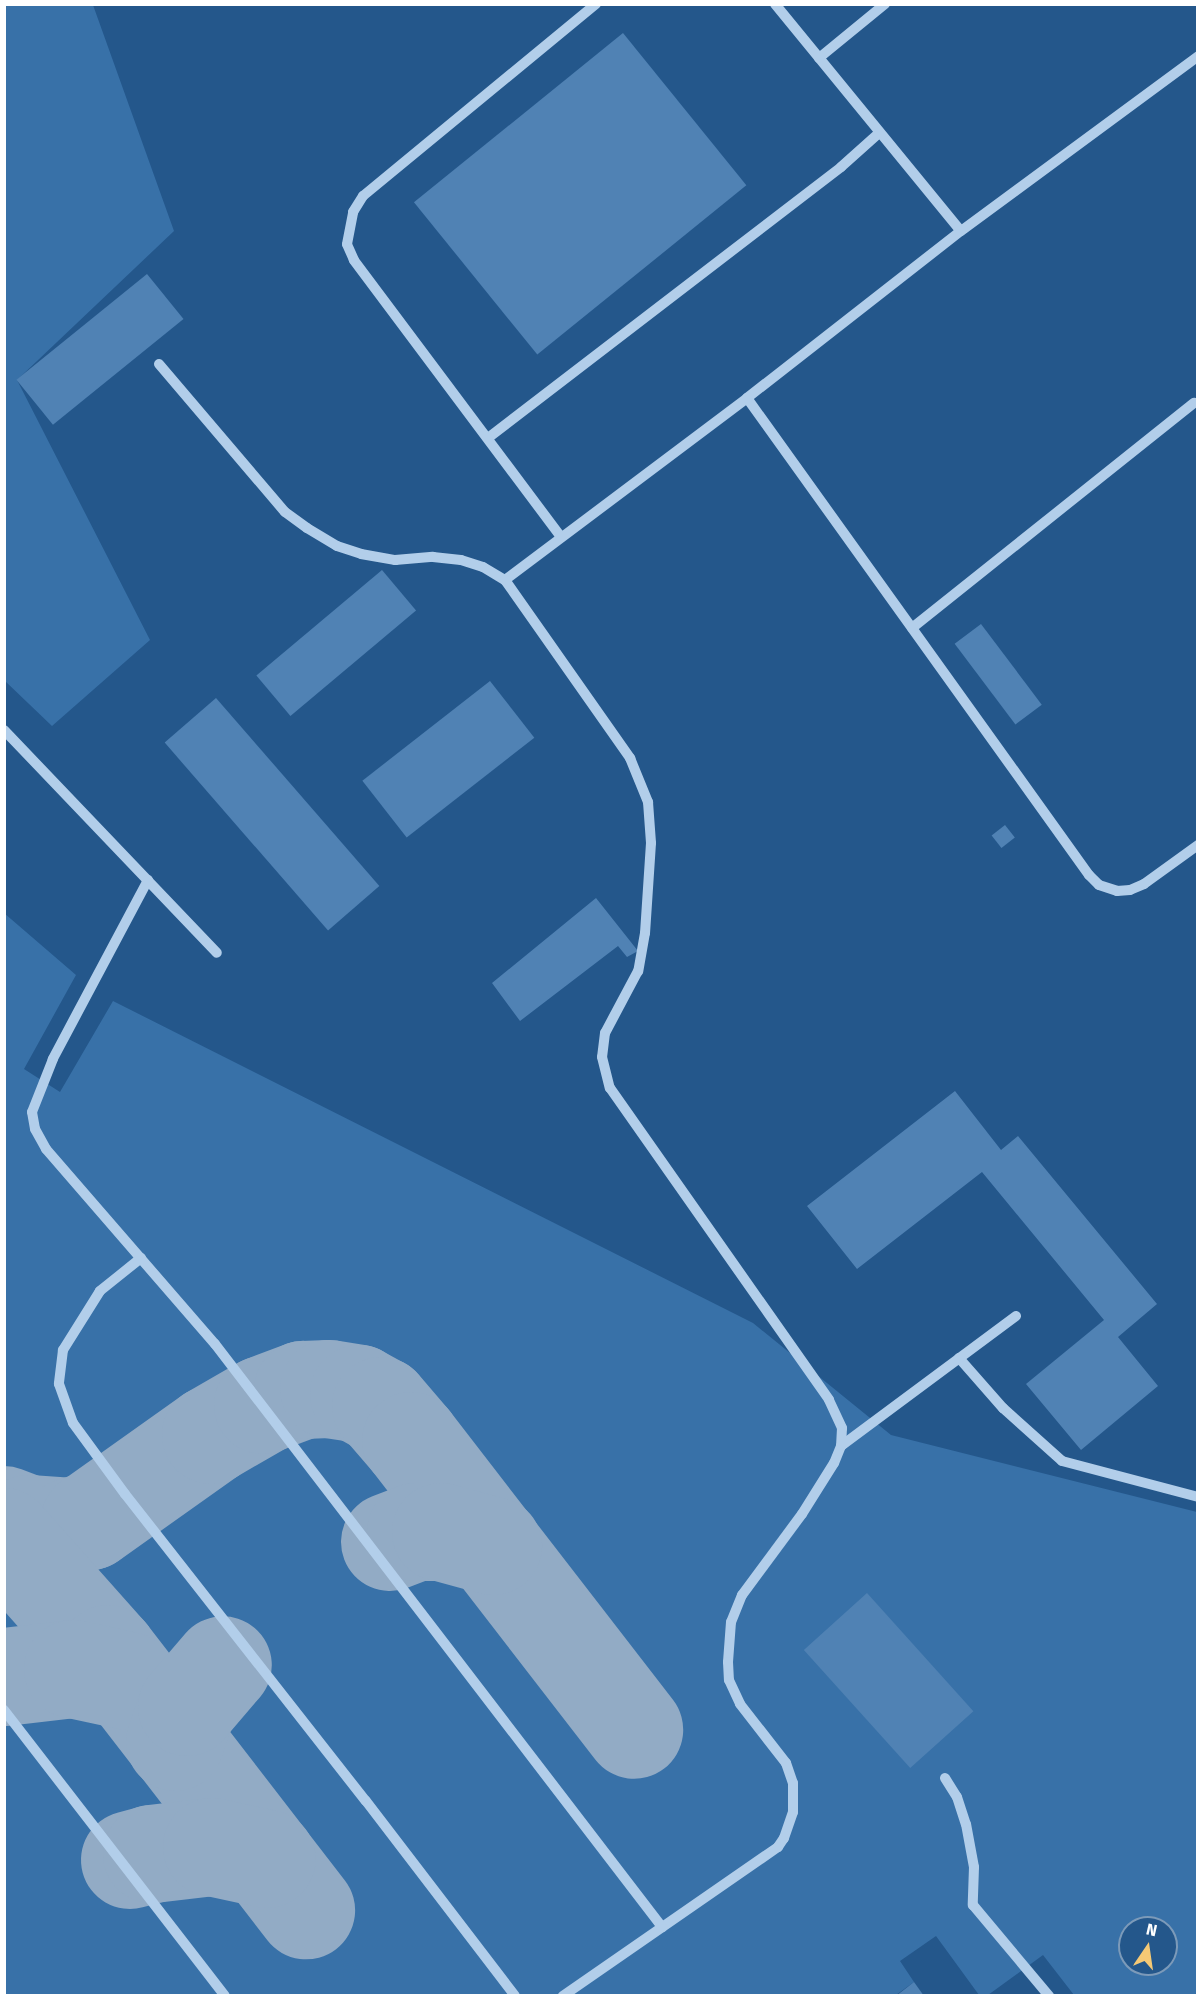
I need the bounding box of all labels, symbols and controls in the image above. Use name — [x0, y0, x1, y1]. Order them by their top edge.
north arrow — [1118, 1916, 1178, 1976]
text: N — [1144, 1919, 1159, 1940]

